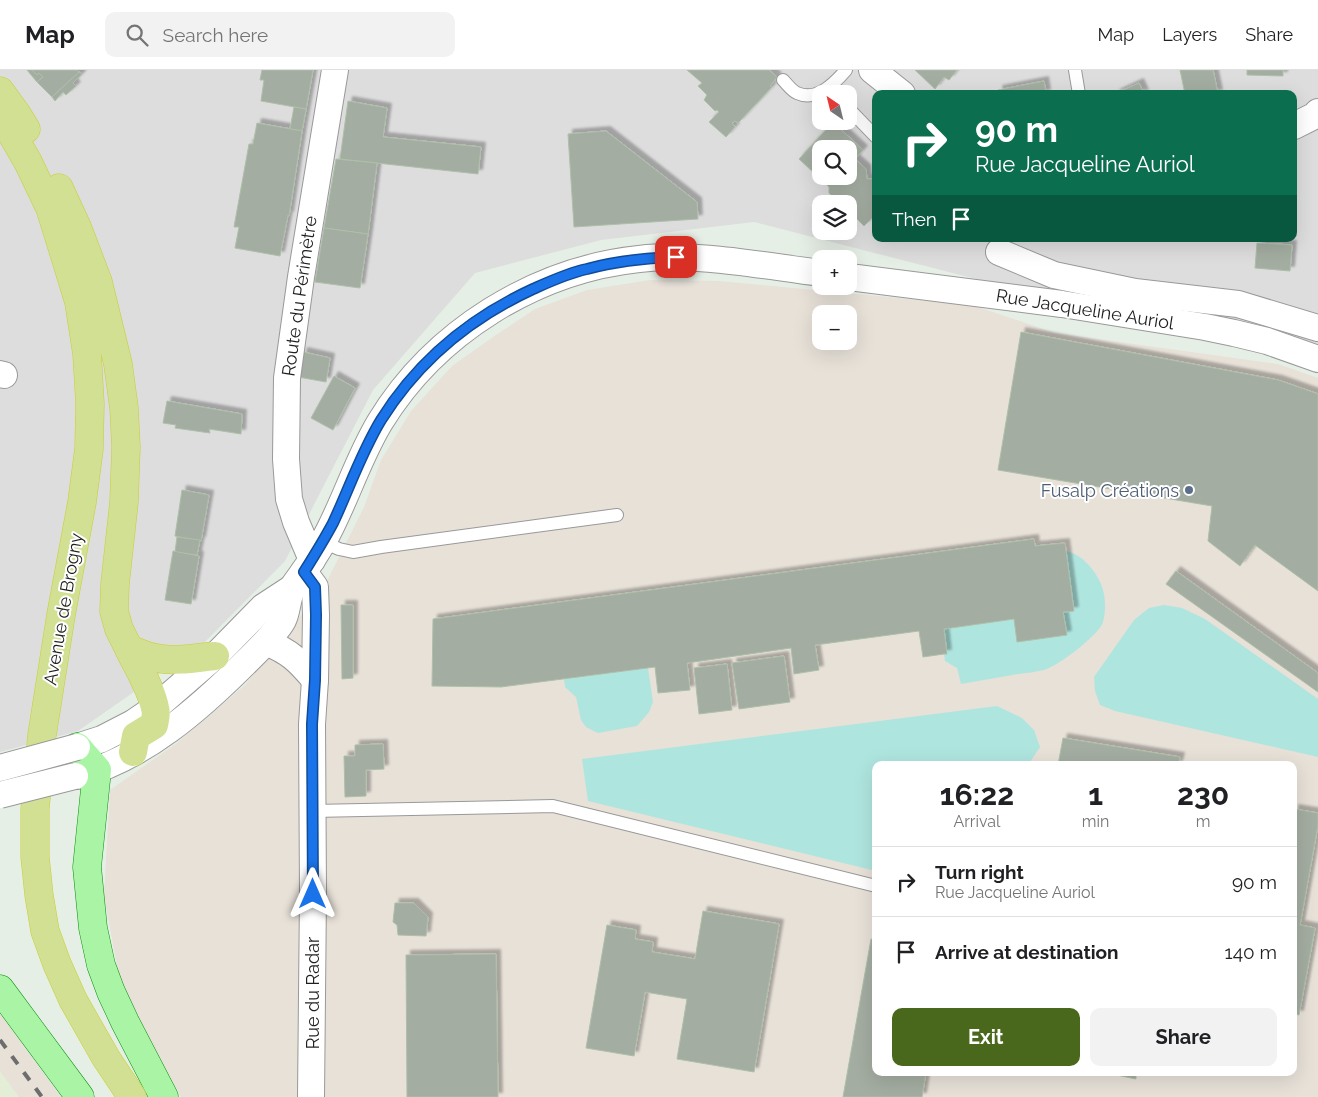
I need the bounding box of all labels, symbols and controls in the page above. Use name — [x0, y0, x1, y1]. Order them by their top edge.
search box — [105, 12, 455, 57]
text: Map — [25, 20, 75, 49]
icon: search — [123, 21, 151, 49]
text: Search here — [163, 24, 268, 46]
text: Map — [1098, 24, 1134, 45]
text: Layers — [1162, 24, 1217, 45]
text: Share — [1245, 24, 1293, 45]
north arrow — [812, 85, 858, 130]
map controls — [812, 85, 857, 350]
text: 90 m — [975, 109, 1058, 150]
icon: right — [892, 110, 957, 175]
button: search — [812, 140, 857, 185]
text: Rue Jacqueline Auriol — [975, 151, 1195, 177]
button: layers — [812, 195, 857, 240]
icon: arrive — [947, 205, 975, 233]
text: Then — [892, 208, 937, 230]
street label: Route du Périmètre — [277, 214, 321, 378]
pin — [655, 236, 697, 278]
icon: arrive — [662, 243, 690, 271]
button: + — [812, 250, 857, 295]
street label: Rue Jacqueline Auriol — [995, 285, 1176, 333]
button: − — [812, 305, 857, 350]
place label: Fusalp Créations — [1041, 480, 1179, 501]
marker: Fusalp Créations — [1183, 484, 1195, 496]
street label: Avenue de Brogny — [39, 531, 87, 687]
text: 16:22 — [940, 777, 1014, 812]
text: 1 — [1088, 777, 1103, 812]
text: 230 — [1177, 777, 1229, 812]
text: Arrival — [953, 812, 1000, 831]
text: min — [1082, 812, 1109, 831]
text: m — [1196, 812, 1211, 831]
text: Turn right — [935, 861, 1024, 883]
position arrow — [286, 867, 338, 919]
icon: right — [892, 868, 920, 896]
text: 90 m — [1232, 871, 1277, 893]
text: Rue Jacqueline Auriol — [935, 883, 1095, 902]
street label: Rue du Radar — [302, 936, 323, 1049]
icon: arrive — [892, 938, 920, 966]
text: Arrive at destination — [935, 941, 1119, 963]
text: 140 m — [1225, 941, 1277, 963]
button: Exit — [892, 1008, 1080, 1066]
button: Share — [1090, 1008, 1277, 1066]

